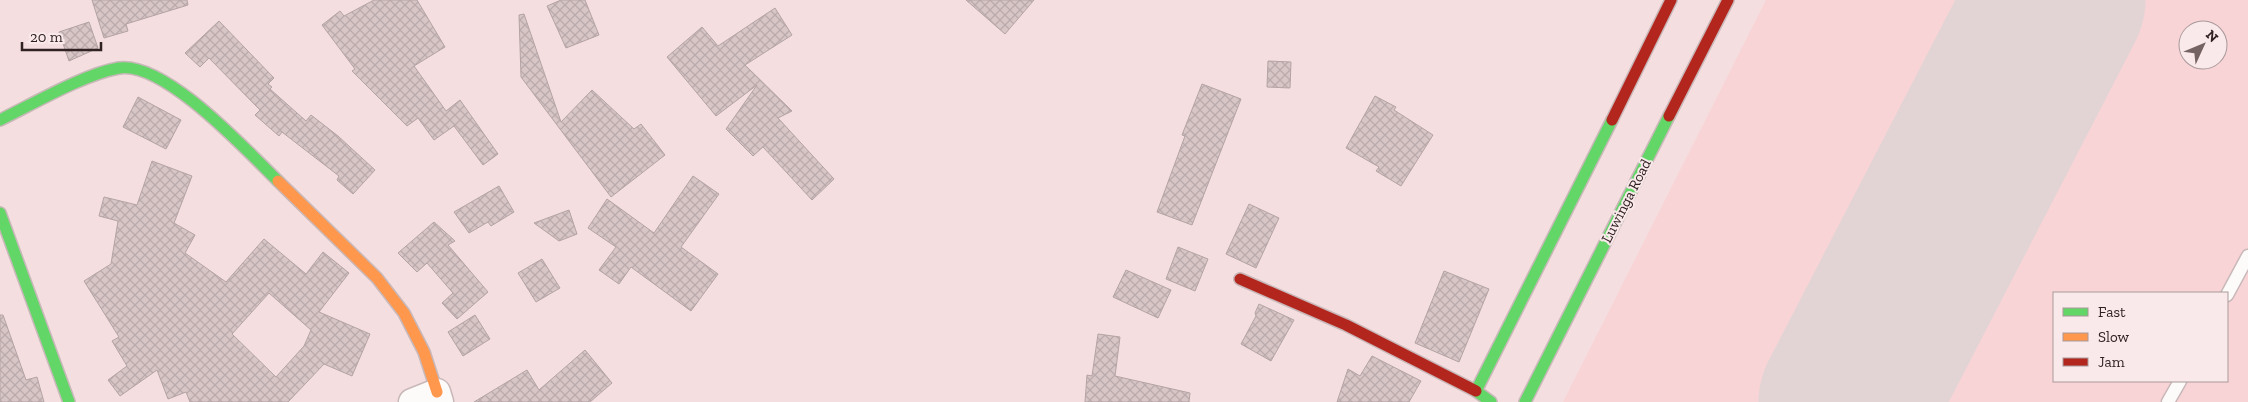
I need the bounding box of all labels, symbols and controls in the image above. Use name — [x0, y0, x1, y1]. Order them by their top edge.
scale bar — [22, 20, 101, 52]
north arrow — [2178, 20, 2228, 70]
text: N — [2202, 27, 2222, 46]
text: 20 m — [30, 28, 63, 46]
street label: Luwinga Road — [1597, 155, 1655, 246]
legend — [2053, 292, 2228, 382]
text: Fast — [2098, 303, 2126, 321]
text: Slow — [2098, 328, 2130, 346]
text: Jam — [2098, 353, 2125, 371]

